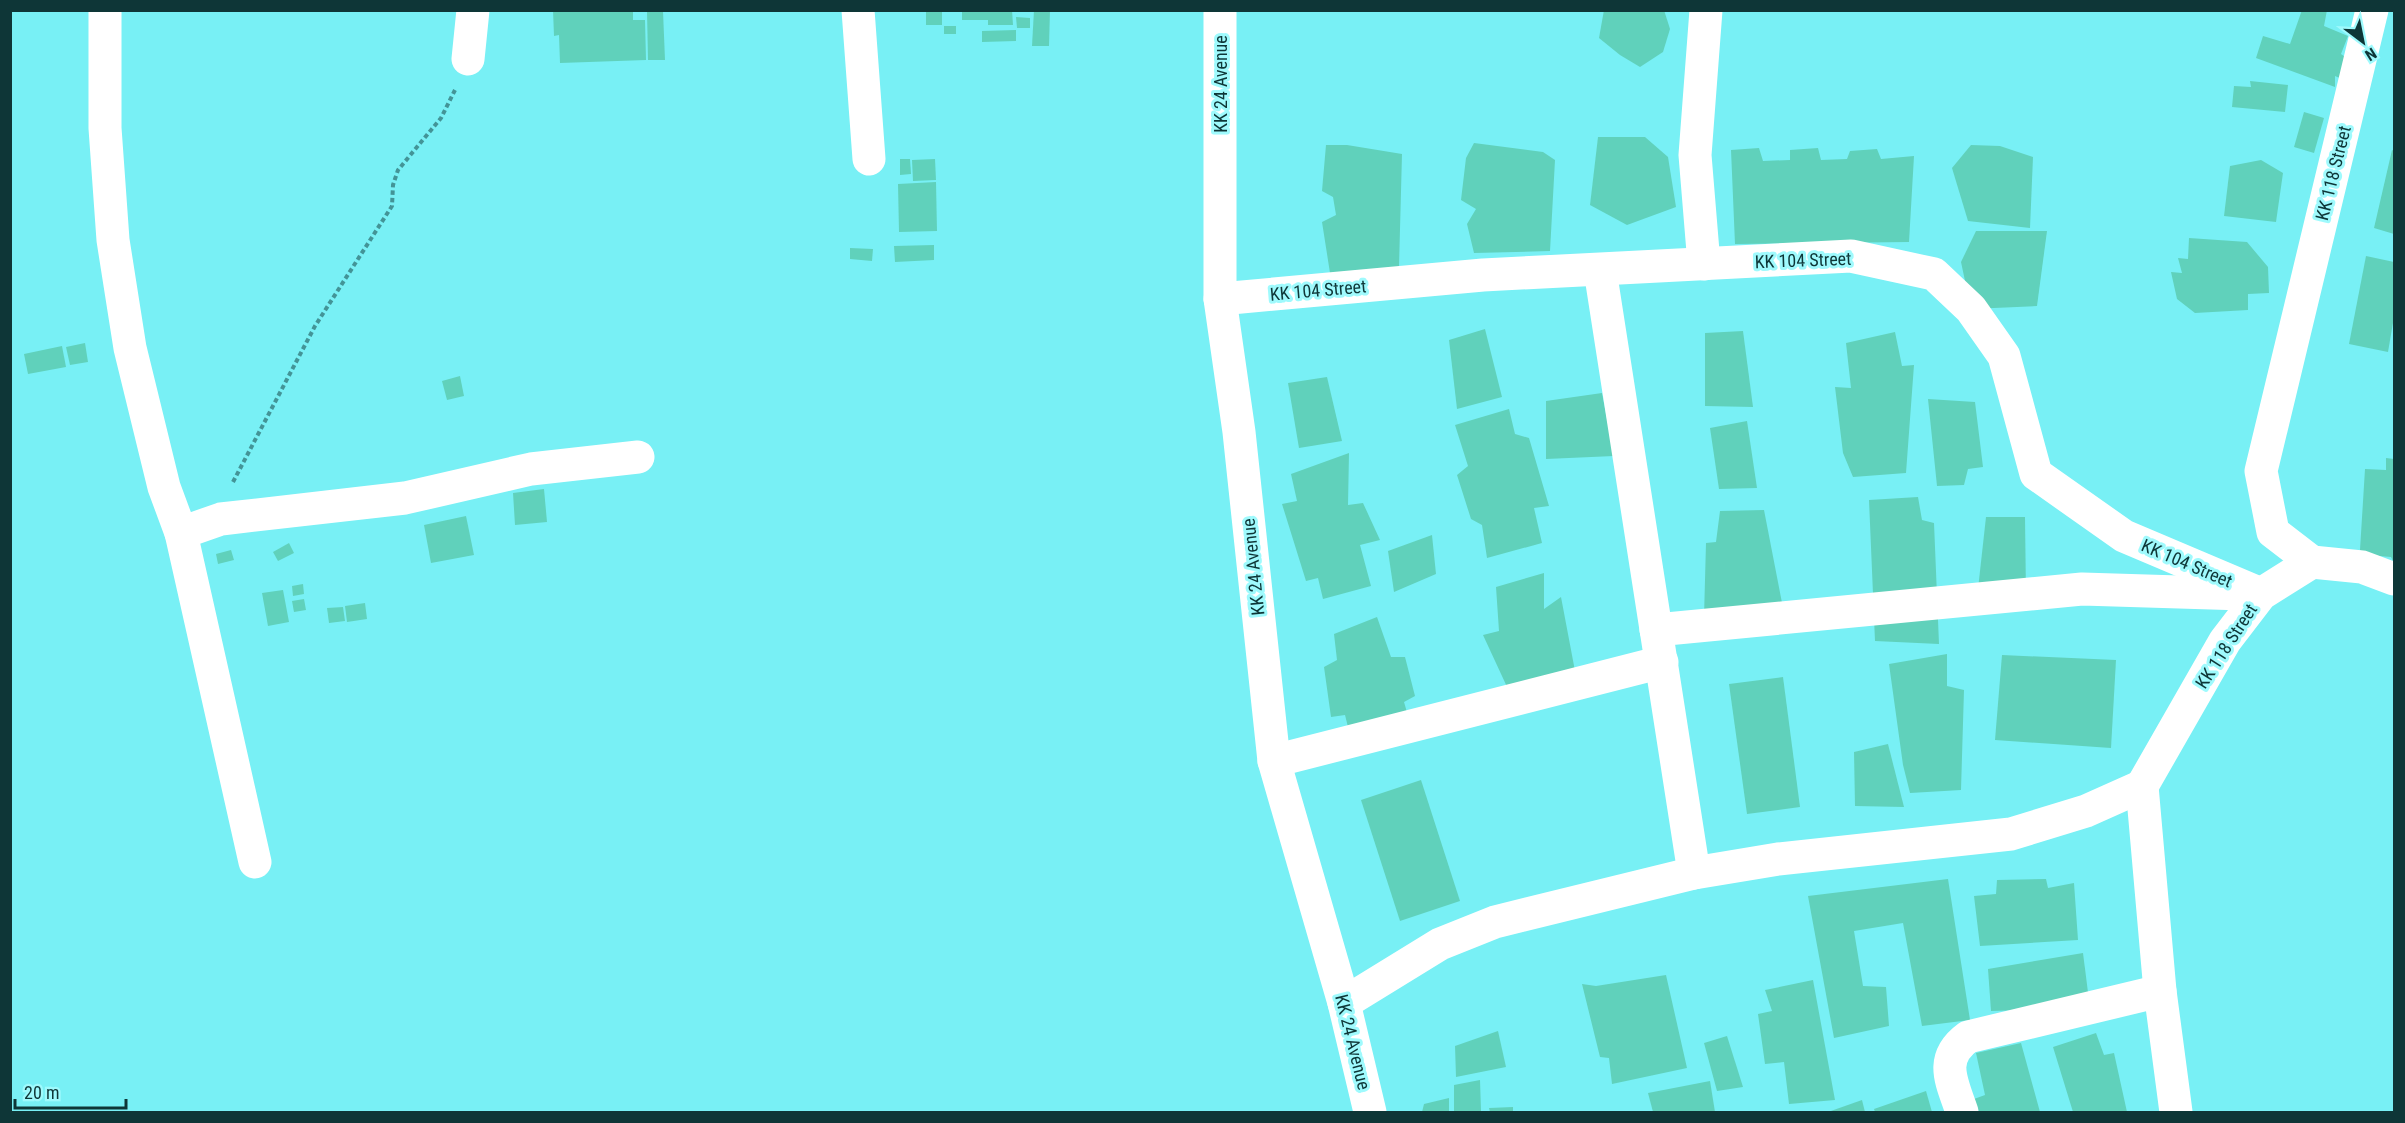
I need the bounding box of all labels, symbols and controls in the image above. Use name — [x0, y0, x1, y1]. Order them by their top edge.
north arrow — [2333, 12, 2393, 72]
street label: KK 24 Avenue — [1210, 35, 1231, 133]
text: N — [2361, 44, 2380, 65]
street label: KK 118 Street — [2311, 124, 2355, 222]
street label: KK 104 Street — [1754, 248, 1852, 272]
street label: KK 104 Street — [1269, 275, 1367, 305]
street label: KK 24 Avenue — [1237, 517, 1269, 617]
street label: KK 104 Street — [2138, 534, 2236, 592]
street label: KK 118 Street — [2191, 600, 2261, 692]
street label: KK 24 Avenue — [1331, 992, 1375, 1092]
scale bar — [15, 1072, 126, 1110]
text: 20 m — [24, 1082, 59, 1103]

